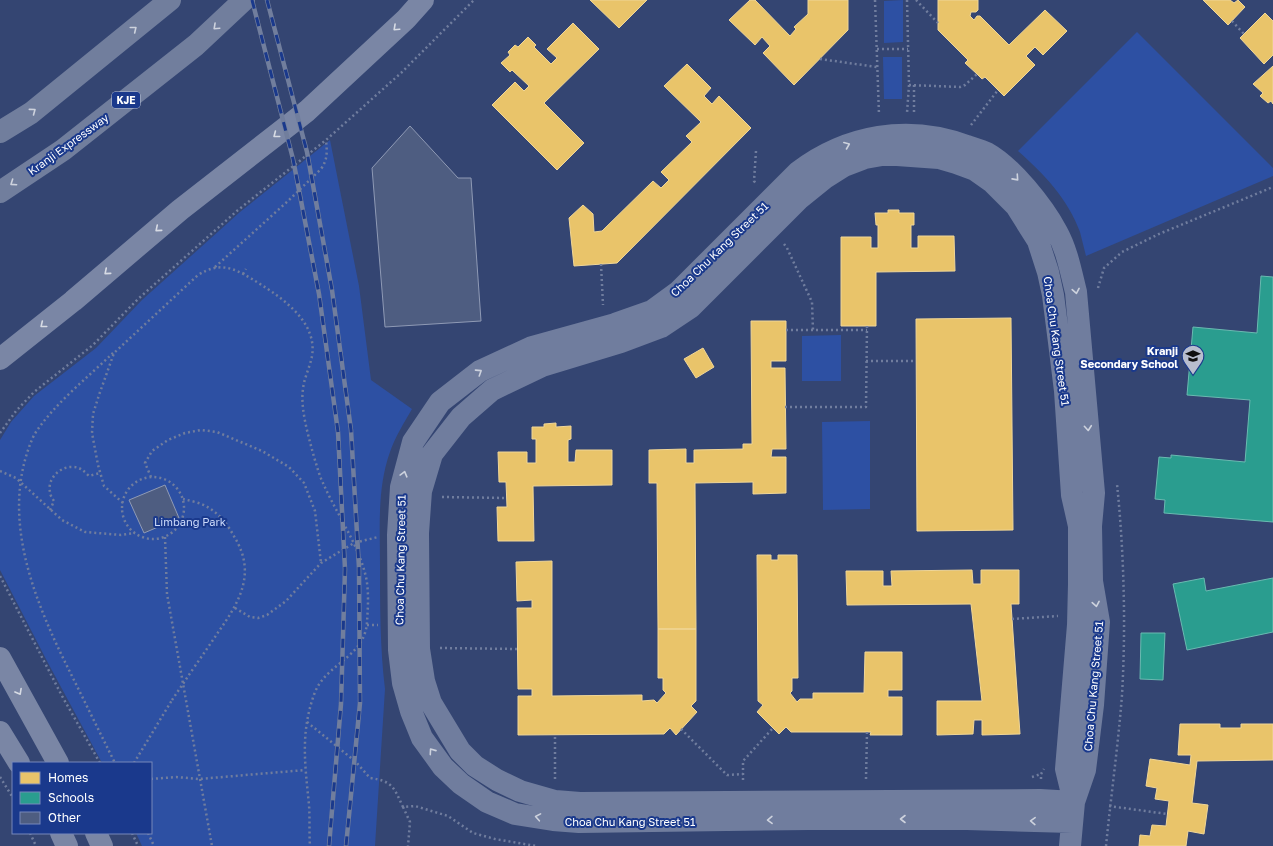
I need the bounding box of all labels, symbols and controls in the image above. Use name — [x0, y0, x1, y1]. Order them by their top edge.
one-way arrow — [213, 22, 221, 29]
one-way arrow — [393, 23, 401, 31]
one-way arrow — [130, 27, 137, 34]
road number: KJE — [112, 92, 140, 108]
one-way arrow — [28, 108, 35, 115]
street label: Kranji Expressway — [25, 111, 111, 177]
one-way arrow — [273, 130, 280, 137]
one-way arrow — [844, 141, 851, 149]
one-way arrow — [1012, 173, 1019, 181]
one-way arrow — [11, 178, 18, 185]
street label: Choa Chu Kang Street 51 — [668, 199, 770, 299]
one-way arrow — [156, 224, 163, 231]
one-way arrow — [104, 268, 111, 275]
street label: Choa Chu Kang Street 51 — [1041, 275, 1073, 407]
one-way arrow — [1071, 288, 1079, 294]
one-way arrow — [40, 321, 47, 328]
school or university icon: Kranji Secondary School — [1180, 343, 1206, 376]
place label: Kranji Secondary School — [1080, 344, 1178, 370]
one-way arrow — [474, 370, 481, 377]
one-way arrow — [1083, 425, 1092, 431]
one-way arrow — [399, 471, 408, 478]
street label: Choa Chu Kang Street 51 — [392, 495, 408, 625]
park label: Limbang Park — [154, 515, 226, 528]
one-way arrow — [1092, 601, 1100, 608]
street label: Choa Chu Kang Street 51 — [1081, 620, 1105, 752]
one-way arrow — [14, 688, 22, 695]
one-way arrow — [429, 748, 437, 755]
legend — [12, 762, 152, 834]
text: Homes — [48, 770, 88, 785]
text: Schools — [48, 790, 94, 805]
text: Other — [48, 810, 81, 825]
one-way arrow — [535, 814, 541, 822]
street label: Choa Chu Kang Street 51 — [565, 815, 695, 828]
one-way arrow — [900, 815, 906, 823]
one-way arrow — [767, 816, 773, 824]
one-way arrow — [1030, 817, 1036, 825]

